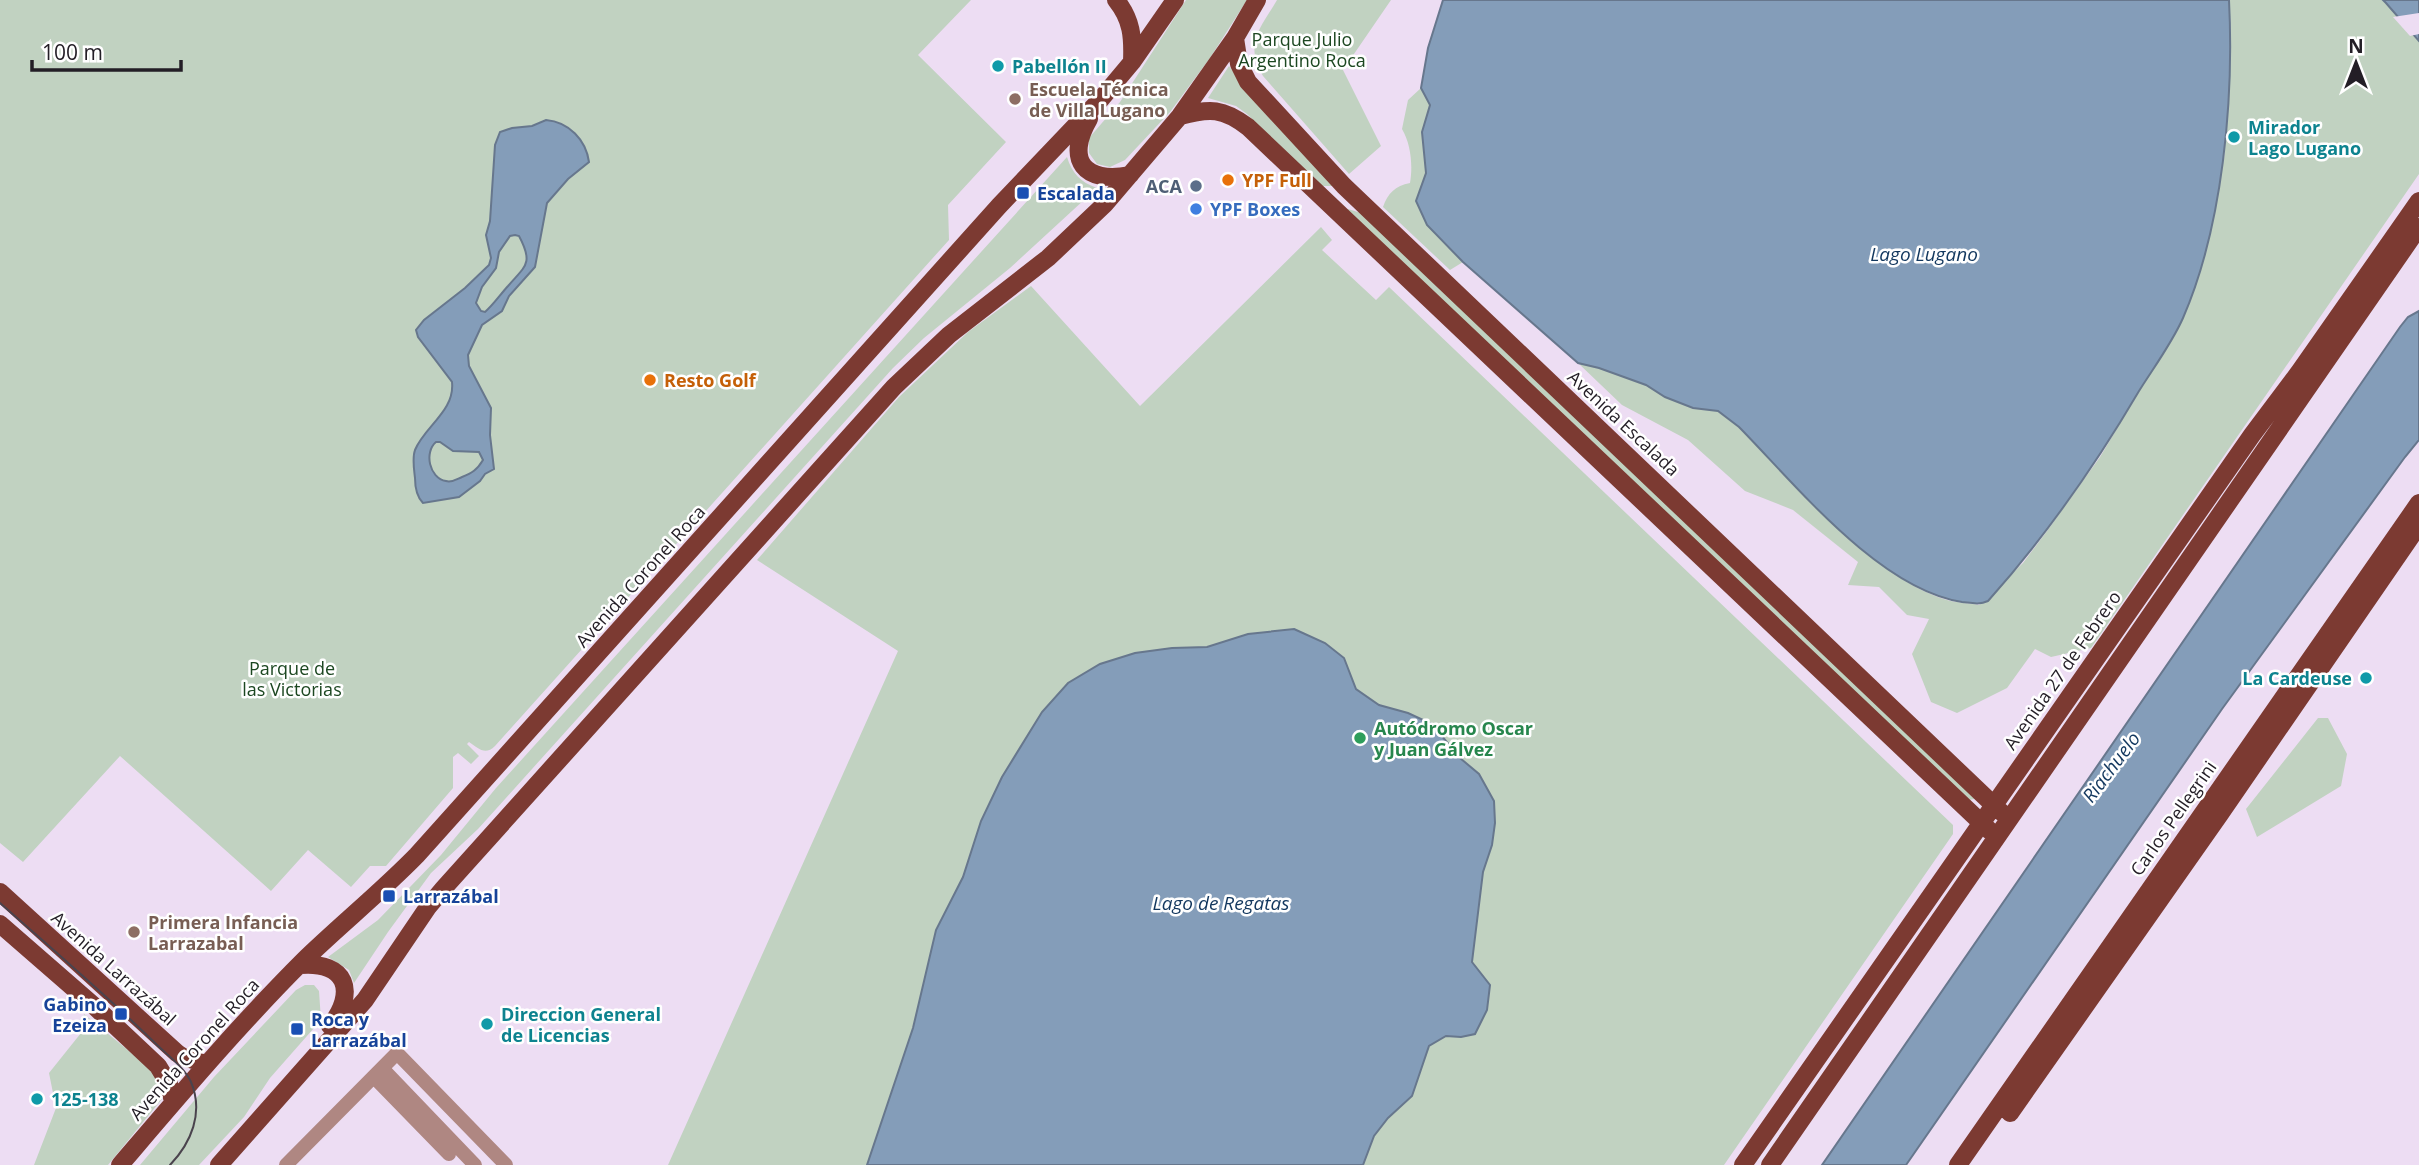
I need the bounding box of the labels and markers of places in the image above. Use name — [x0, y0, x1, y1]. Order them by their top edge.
place label: Pabellón II — [1012, 54, 1107, 78]
marker: Pabellón II — [990, 58, 1006, 74]
place label: Escuela Técnica de Villa Lugano — [1029, 77, 1169, 122]
marker: Escuela Técnica de Villa Lugano — [1007, 91, 1023, 107]
place label: Mirador Lago Lugano — [2248, 115, 2361, 160]
marker: Mirador Lago Lugano — [2226, 129, 2242, 145]
place label: YPF Full — [1242, 168, 1312, 192]
marker: YPF Full — [1220, 172, 1236, 188]
place label: ACA — [1146, 174, 1183, 198]
marker: ACA — [1188, 178, 1204, 194]
place label: Escalada — [1037, 181, 1115, 205]
marker: Escalada — [1015, 185, 1031, 201]
place label: YPF Boxes — [1210, 197, 1300, 221]
marker: YPF Boxes — [1188, 201, 1204, 217]
place label: Resto Golf — [664, 368, 757, 392]
marker: Resto Golf — [642, 372, 658, 388]
place label: La Cardeuse — [2242, 666, 2352, 690]
marker: La Cardeuse — [2358, 670, 2374, 686]
place label: Autódromo Oscar y Juan Gálvez — [1374, 716, 1533, 761]
marker: Autódromo Oscar y Juan Gálvez — [1352, 730, 1368, 746]
place label: Larrazábal — [403, 884, 499, 908]
marker: Larrazábal — [381, 888, 397, 904]
place label: Primera Infancia Larrazabal — [148, 910, 298, 955]
marker: Primera Infancia Larrazabal — [126, 924, 142, 940]
place label: Gabino Ezeiza — [43, 992, 107, 1037]
place label: Direccion General de Licencias — [501, 1002, 661, 1047]
marker: Gabino Ezeiza — [113, 1006, 129, 1022]
place label: Roca y Larrazábal — [311, 1007, 407, 1052]
marker: Direccion General de Licencias — [479, 1016, 495, 1032]
marker: Roca y Larrazábal — [289, 1021, 305, 1037]
place label: 125-138 — [51, 1087, 119, 1111]
marker: 125-138 — [29, 1091, 45, 1107]

